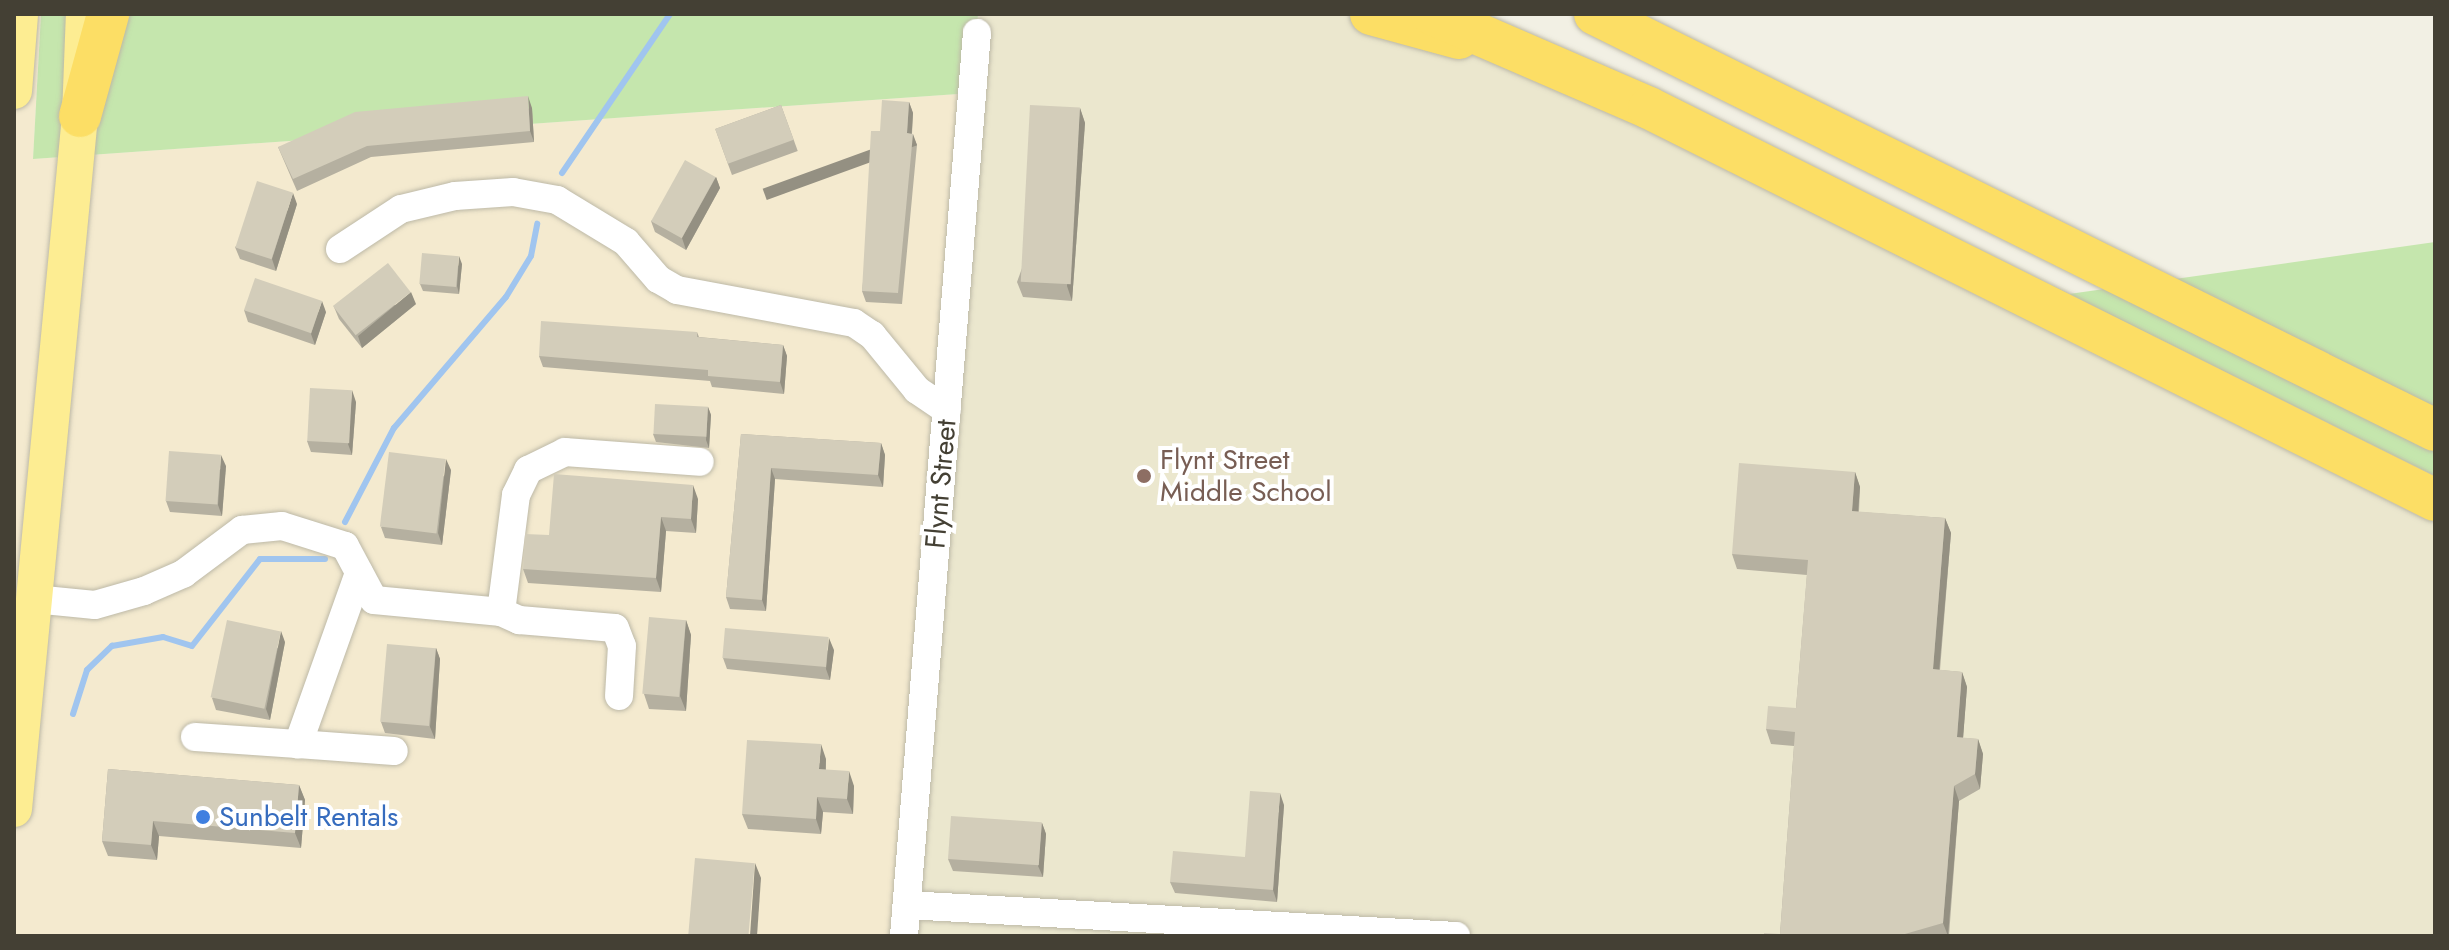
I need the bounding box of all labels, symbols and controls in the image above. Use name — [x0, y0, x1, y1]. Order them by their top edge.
street label: Flynt Street — [919, 418, 963, 550]
place label: Flynt Street Middle School — [1160, 443, 1332, 509]
marker: Flynt Street Middle School — [1135, 467, 1153, 485]
place label: Sunbelt Rentals — [219, 800, 398, 834]
marker: Sunbelt Rentals — [194, 808, 212, 826]

